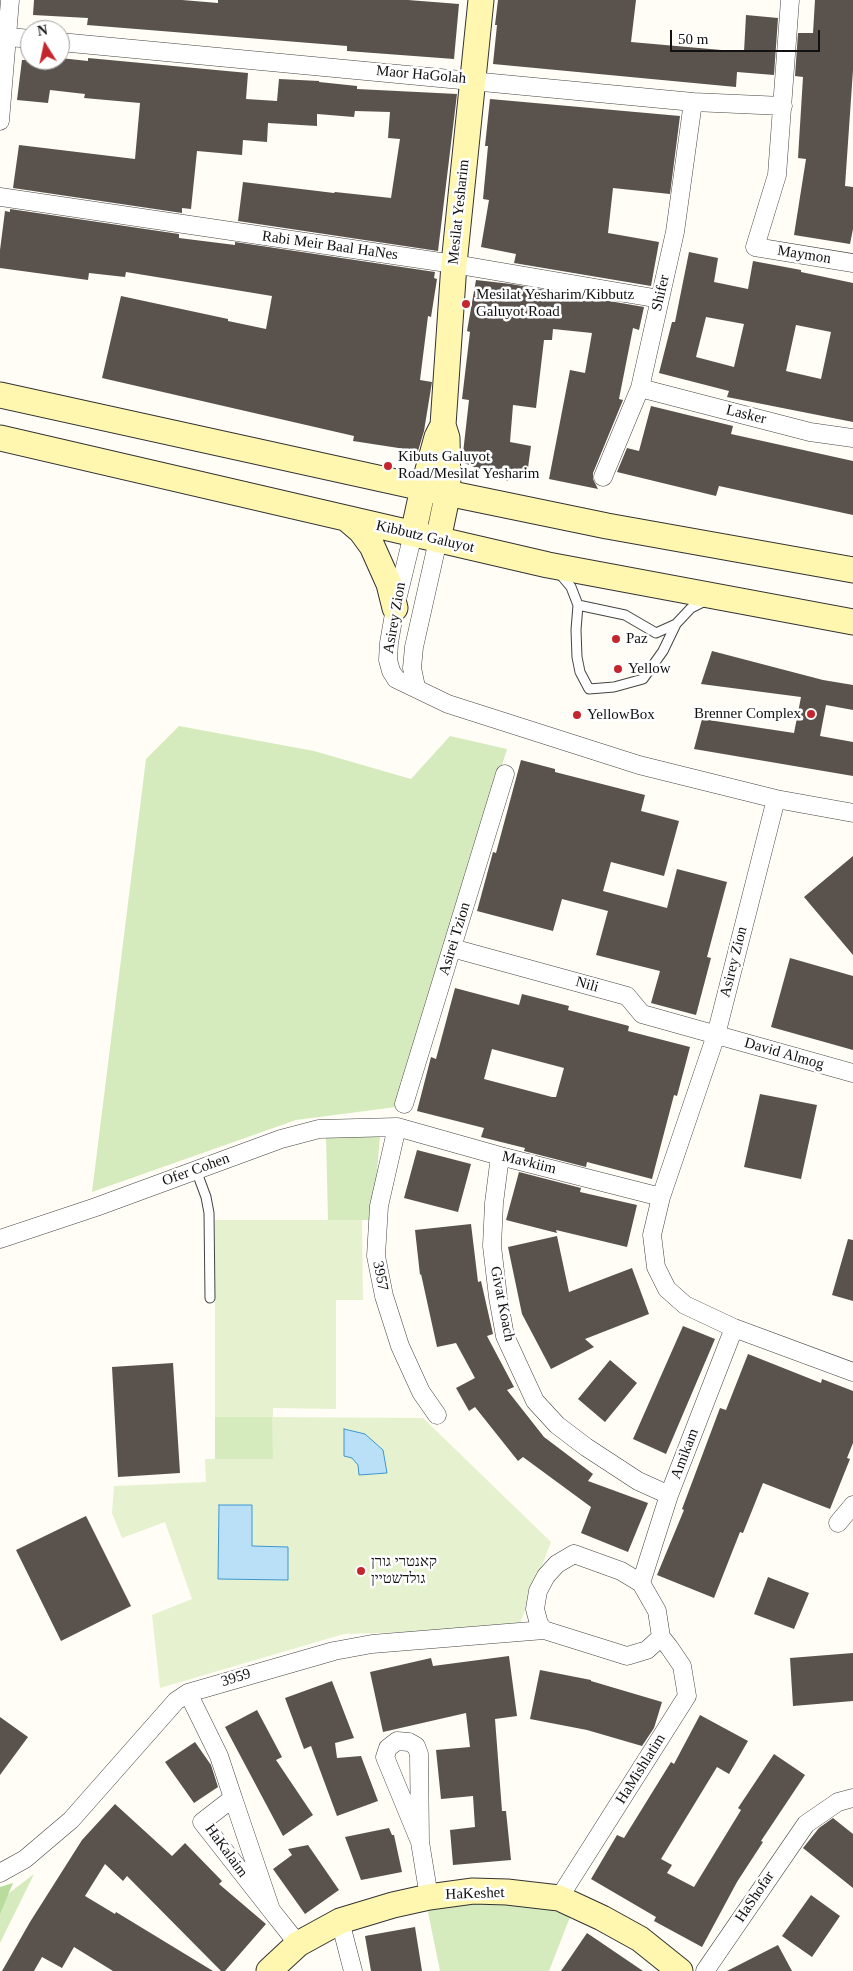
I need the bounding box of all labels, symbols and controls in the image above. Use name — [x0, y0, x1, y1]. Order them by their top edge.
north arrow — [20, 20, 70, 70]
scale bar — [673, 20, 823, 52]
text: N — [36, 22, 49, 39]
text: 50 m — [678, 31, 708, 47]
street label: Maor HaGolah — [375, 62, 467, 88]
street label: Mesilat Yesharim — [445, 159, 473, 265]
street label: Rabi Meir Baal HaNes — [261, 228, 399, 264]
street label: Maymon — [776, 242, 832, 268]
street label: Shifer — [648, 273, 674, 313]
place label: Mesilat Yesharim/Kibbutz Galuyot Road — [476, 286, 634, 321]
marker: Mesilat Yesharim/Kibbutz Galuyot Road — [460, 298, 472, 310]
street label: Lasker — [724, 401, 768, 429]
place label: Kibuts Galuyot Road/Mesilat Yesharim — [398, 448, 539, 483]
marker: Kibuts Galuyot Road/Mesilat Yesharim — [382, 460, 394, 472]
street label: Kibbutz Galuyot — [374, 517, 476, 557]
street label: Asirey Zion — [380, 581, 410, 655]
place label: Paz — [626, 630, 648, 648]
marker: Paz — [610, 633, 622, 645]
place label: Yellow — [628, 660, 671, 678]
marker: Yellow — [612, 663, 624, 675]
place label: Brenner Complex — [694, 705, 801, 723]
place label: YellowBox — [587, 706, 655, 724]
marker: Brenner Complex — [805, 708, 817, 720]
marker: YellowBox — [571, 709, 583, 721]
street label: Asirei Tzion — [435, 900, 475, 978]
street label: Asirey Zion — [717, 925, 751, 999]
street label: Nili — [573, 973, 601, 997]
street label: David Almog — [742, 1034, 826, 1074]
street label: Mavkiim — [500, 1148, 558, 1178]
street label: Ofer Cohen — [160, 1150, 232, 1190]
street label: 3957 — [368, 1260, 392, 1292]
street label: Givat Koach — [486, 1265, 518, 1343]
street label: Amikam — [667, 1426, 703, 1482]
place label: קאנטרי גורן גולדשטיין — [371, 1553, 437, 1588]
marker: קאנטרי גורן גולדשטיין — [355, 1565, 367, 1577]
street label: 3959 — [219, 1665, 253, 1691]
street label: HaMishlatim — [612, 1731, 670, 1807]
street label: HaKalaim — [201, 1821, 251, 1881]
street label: HaShofar — [731, 1868, 779, 1926]
street label: HaKeshet — [445, 1884, 505, 1904]

